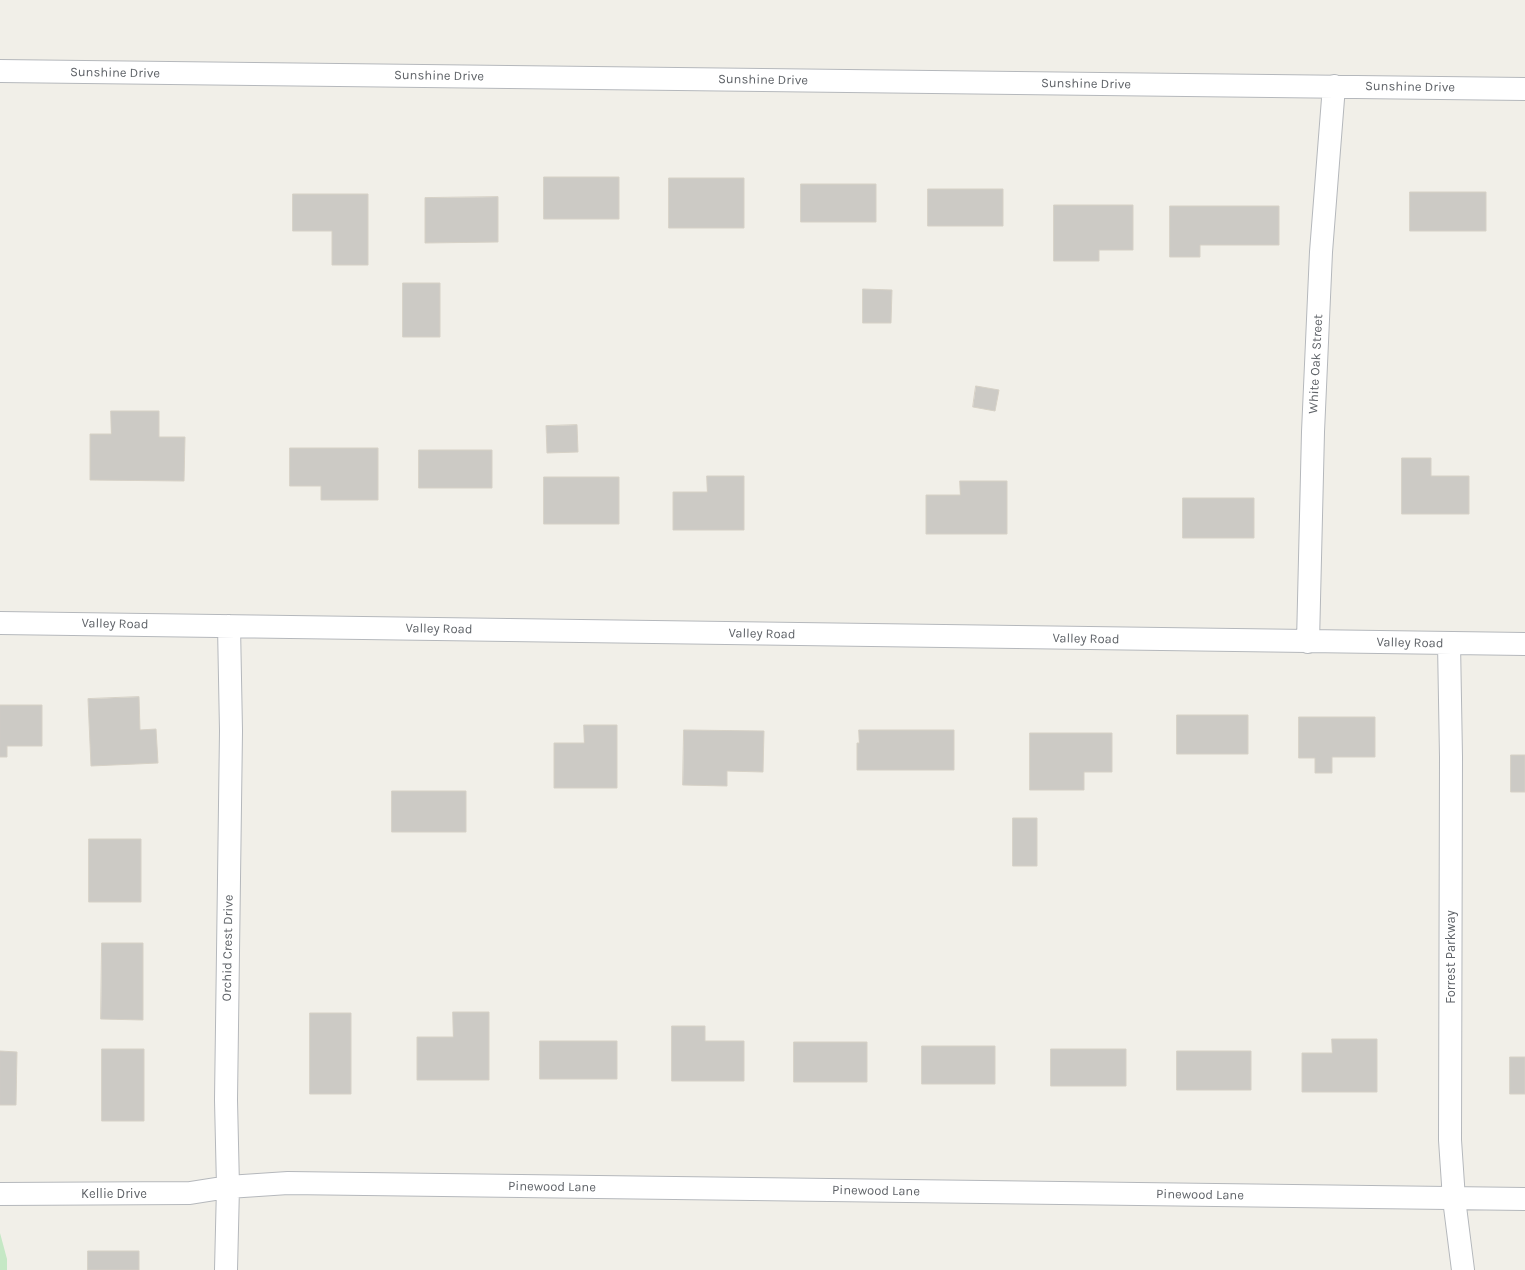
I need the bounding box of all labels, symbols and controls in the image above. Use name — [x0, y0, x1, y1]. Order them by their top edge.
street label: Sunshine Drive — [70, 64, 160, 82]
street label: Sunshine Drive — [394, 67, 484, 85]
street label: Sunshine Drive — [718, 71, 808, 89]
street label: Sunshine Drive — [1041, 75, 1131, 93]
street label: Sunshine Drive — [1365, 78, 1455, 96]
street label: White Oak Street — [1306, 314, 1326, 414]
street label: Valley Road — [81, 616, 149, 632]
street label: Valley Road — [405, 621, 473, 637]
street label: Valley Road — [728, 626, 796, 642]
street label: Valley Road — [1052, 631, 1120, 647]
street label: Valley Road — [1376, 635, 1444, 651]
street label: Orchid Crest Drive — [219, 894, 237, 1002]
street label: Forrest Parkway — [1443, 910, 1459, 1004]
street label: Pinewood Lane — [508, 1178, 596, 1196]
street label: Pinewood Lane — [832, 1182, 920, 1200]
street label: Kellie Drive — [81, 1186, 147, 1202]
street label: Pinewood Lane — [1156, 1186, 1244, 1204]

